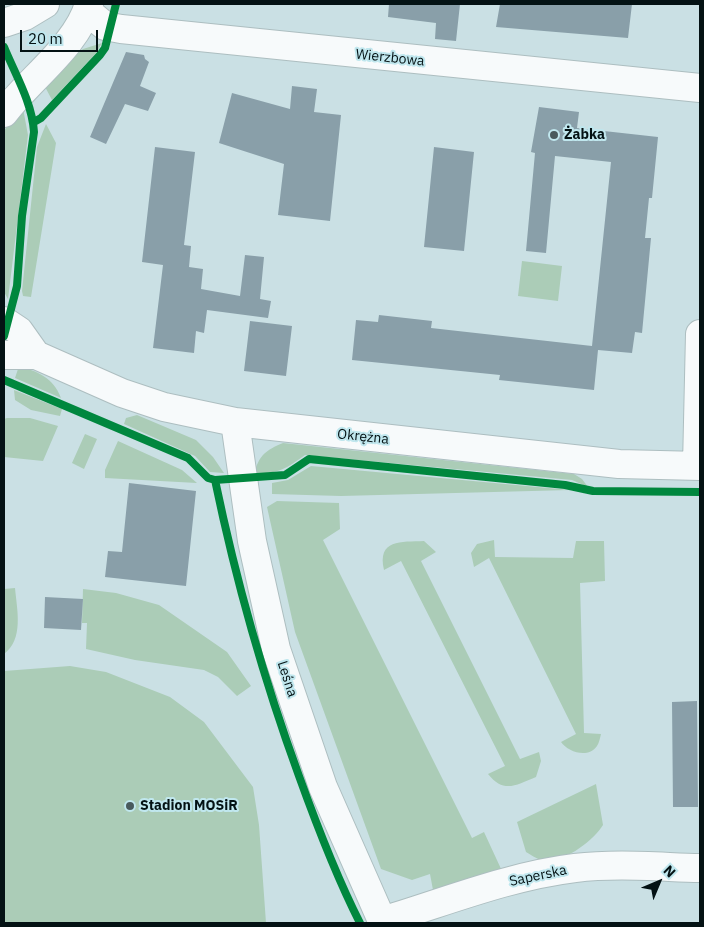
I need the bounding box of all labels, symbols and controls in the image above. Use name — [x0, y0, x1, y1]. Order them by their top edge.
scale bar — [22, 20, 100, 52]
text: 20 m — [28, 29, 63, 48]
street label: Wierzbowa — [355, 46, 425, 70]
place label: Żabka — [564, 127, 605, 143]
marker: Żabka — [548, 129, 560, 141]
street label: Okrężna — [336, 426, 390, 448]
street label: Leśna — [273, 659, 301, 699]
place label: Stadion MOSiR — [140, 798, 238, 814]
marker: Stadion MOSiR — [124, 800, 136, 812]
north arrow — [634, 857, 684, 907]
text: N — [660, 861, 680, 881]
street label: Saperska — [508, 862, 568, 890]

